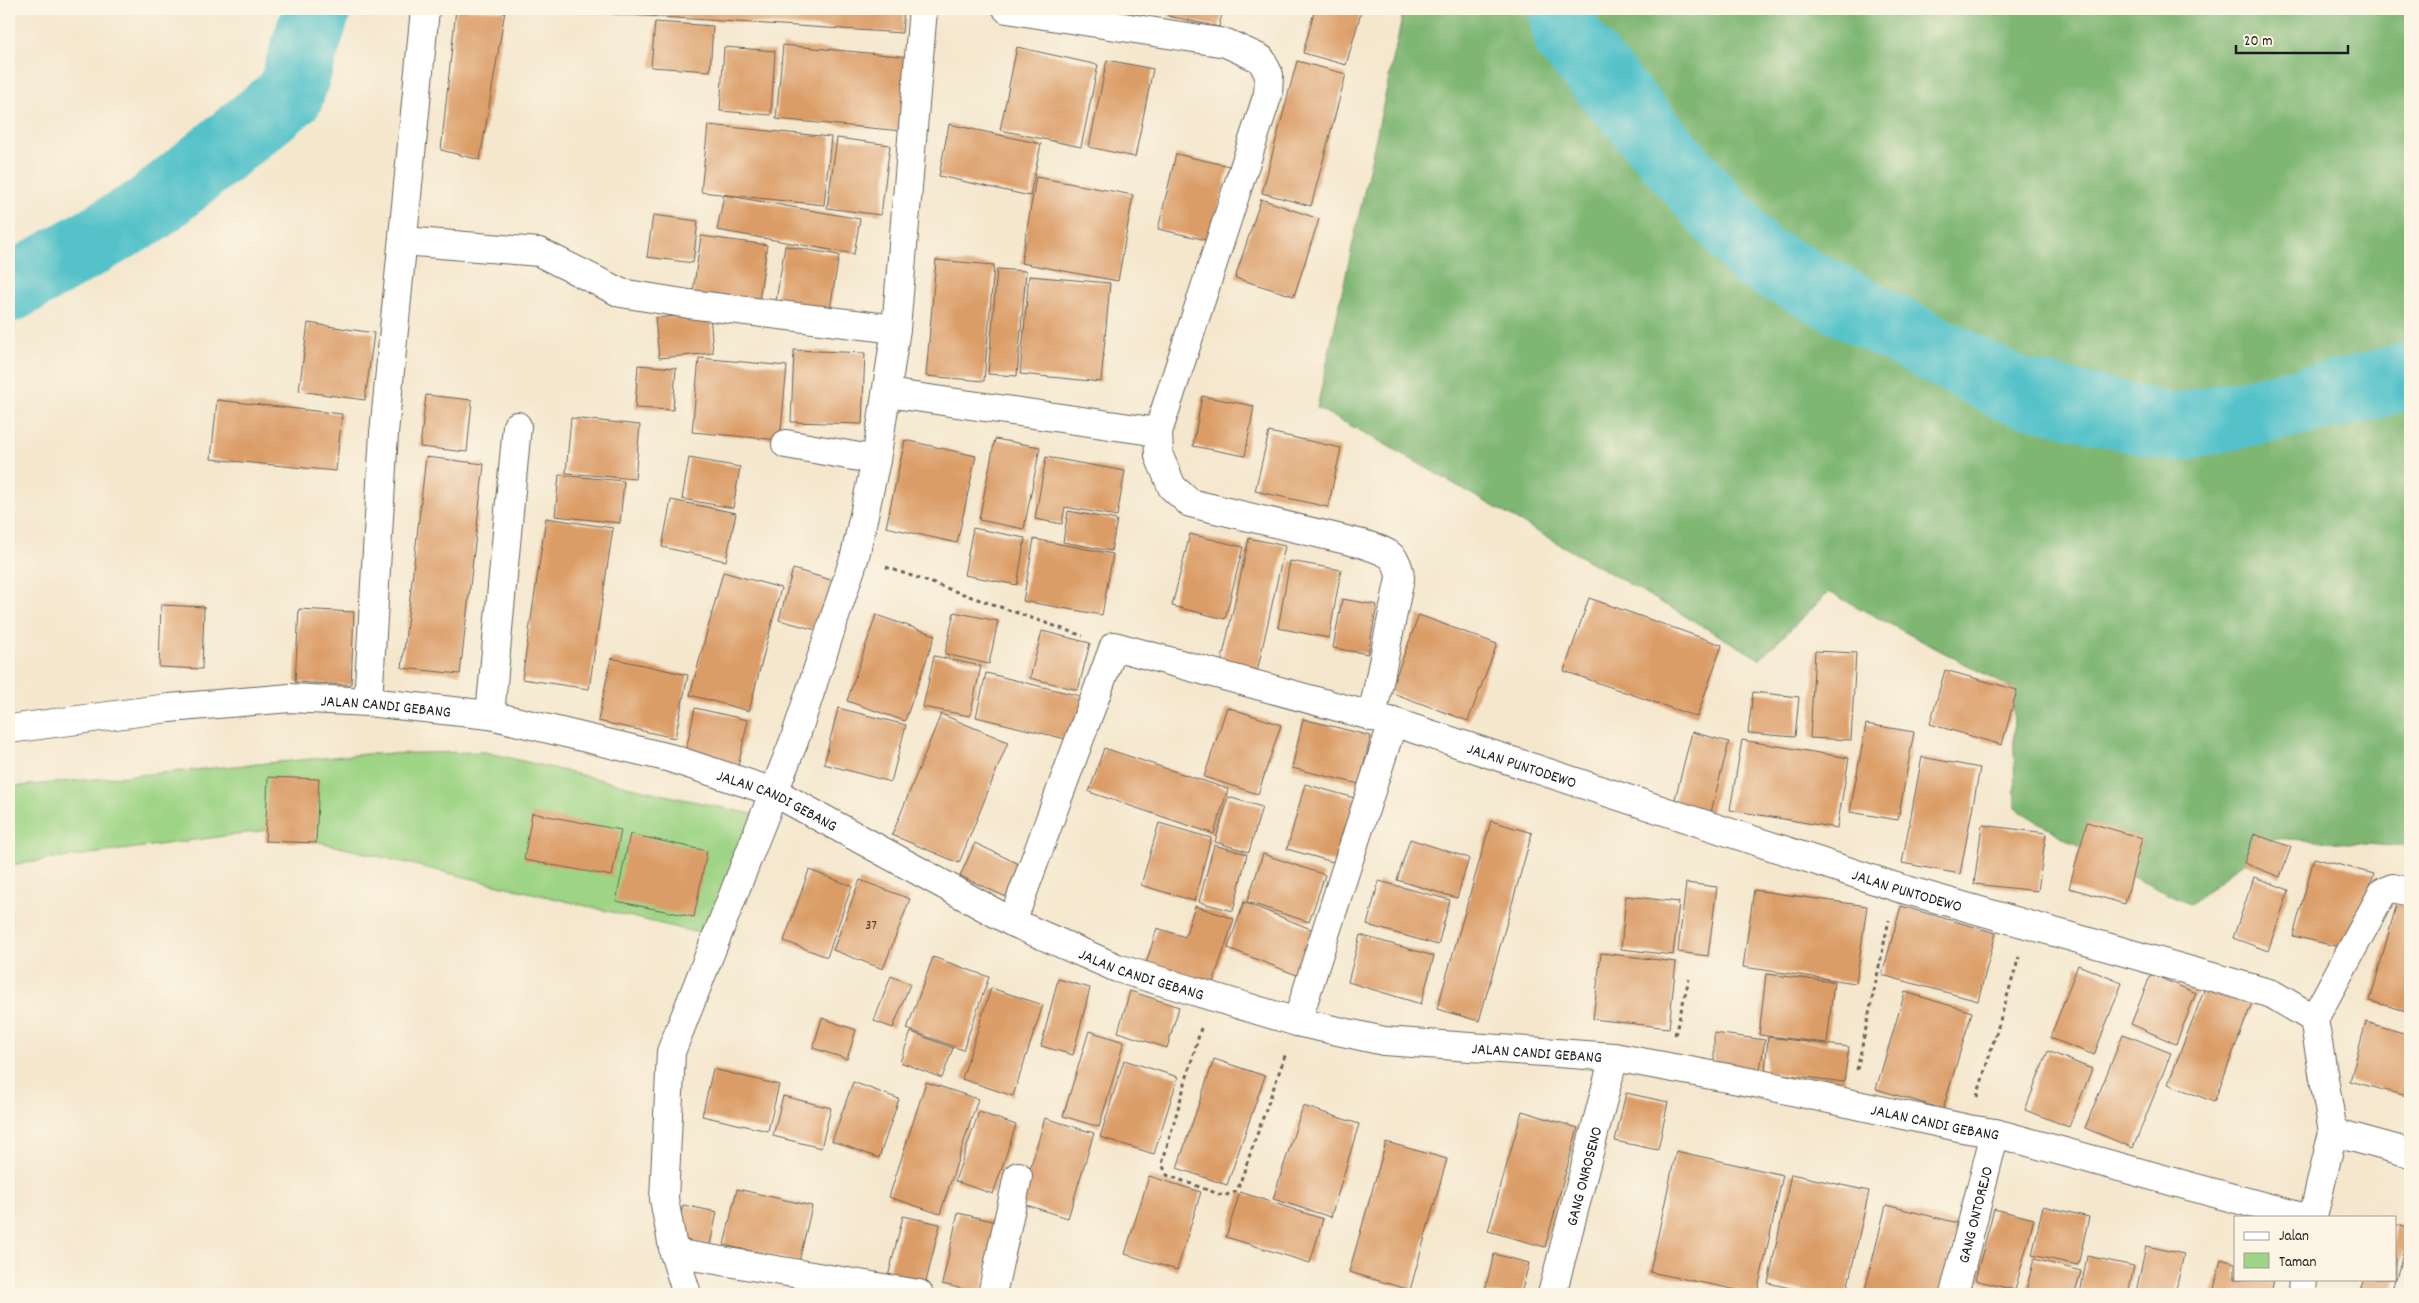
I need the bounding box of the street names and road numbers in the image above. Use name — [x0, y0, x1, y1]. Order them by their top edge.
street label: JALAN CANDI GEBANG — [320, 691, 452, 725]
street label: JALAN PUNTODEWO — [1464, 738, 1579, 795]
street label: JALAN CANDI GEBANG — [713, 765, 841, 838]
street label: JALAN PUNTODEWO — [1849, 864, 1964, 919]
street label: JALAN CANDI GEBANG — [1075, 944, 1206, 1007]
street label: JALAN CANDI GEBANG — [1471, 1038, 1603, 1070]
street label: JALAN CANDI GEBANG — [1868, 1099, 2002, 1148]
street label: GANG ONROSENO — [1561, 1124, 1609, 1229]
street label: GANG ONTOREJO — [1953, 1164, 2000, 1266]

